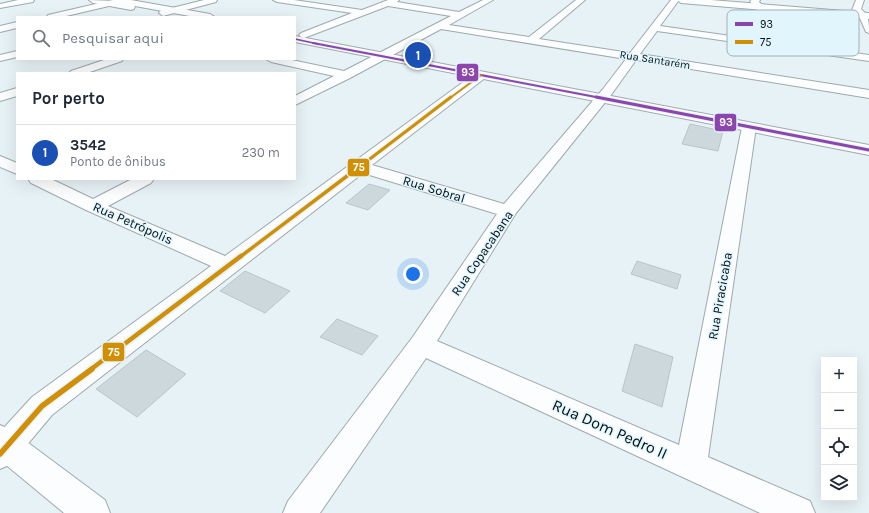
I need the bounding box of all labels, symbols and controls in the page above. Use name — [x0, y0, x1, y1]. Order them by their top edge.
legend — [727, 10, 859, 56]
search box — [16, 16, 296, 60]
text: 93 — [760, 18, 773, 31]
icon: search — [30, 27, 52, 49]
text: Pesquisar aqui — [62, 29, 164, 47]
text: 75 — [760, 36, 771, 49]
pin: 1 — [405, 40, 431, 70]
street label: Rua Santarém — [619, 48, 691, 72]
line badge: 93 — [456, 63, 479, 82]
text: 93 — [461, 66, 475, 79]
text: Por perto — [32, 88, 105, 108]
line badge: 93 — [714, 113, 737, 132]
text: 93 — [719, 116, 733, 129]
text: 3542 — [70, 136, 106, 154]
text: 1 — [43, 145, 47, 160]
text: 230 m — [242, 145, 280, 160]
text: Ponto de ônibus — [70, 154, 166, 169]
line badge: 75 — [347, 158, 370, 177]
text: 75 — [353, 161, 365, 174]
street label: Rua Sobral — [401, 172, 467, 206]
street label: Rua Petrópolis — [91, 199, 175, 247]
street label: Rua Copacabana — [448, 208, 516, 298]
street label: Rua Piracicaba — [705, 251, 735, 341]
your location — [403, 264, 423, 284]
line badge: 75 — [102, 342, 125, 362]
text: 75 — [108, 346, 120, 359]
map controls — [821, 357, 857, 501]
button: + — [821, 357, 857, 393]
button: − — [821, 393, 857, 429]
street label: Rua Dom Pedro II — [549, 395, 671, 463]
button: locate — [821, 429, 857, 465]
button: layers — [821, 465, 857, 501]

